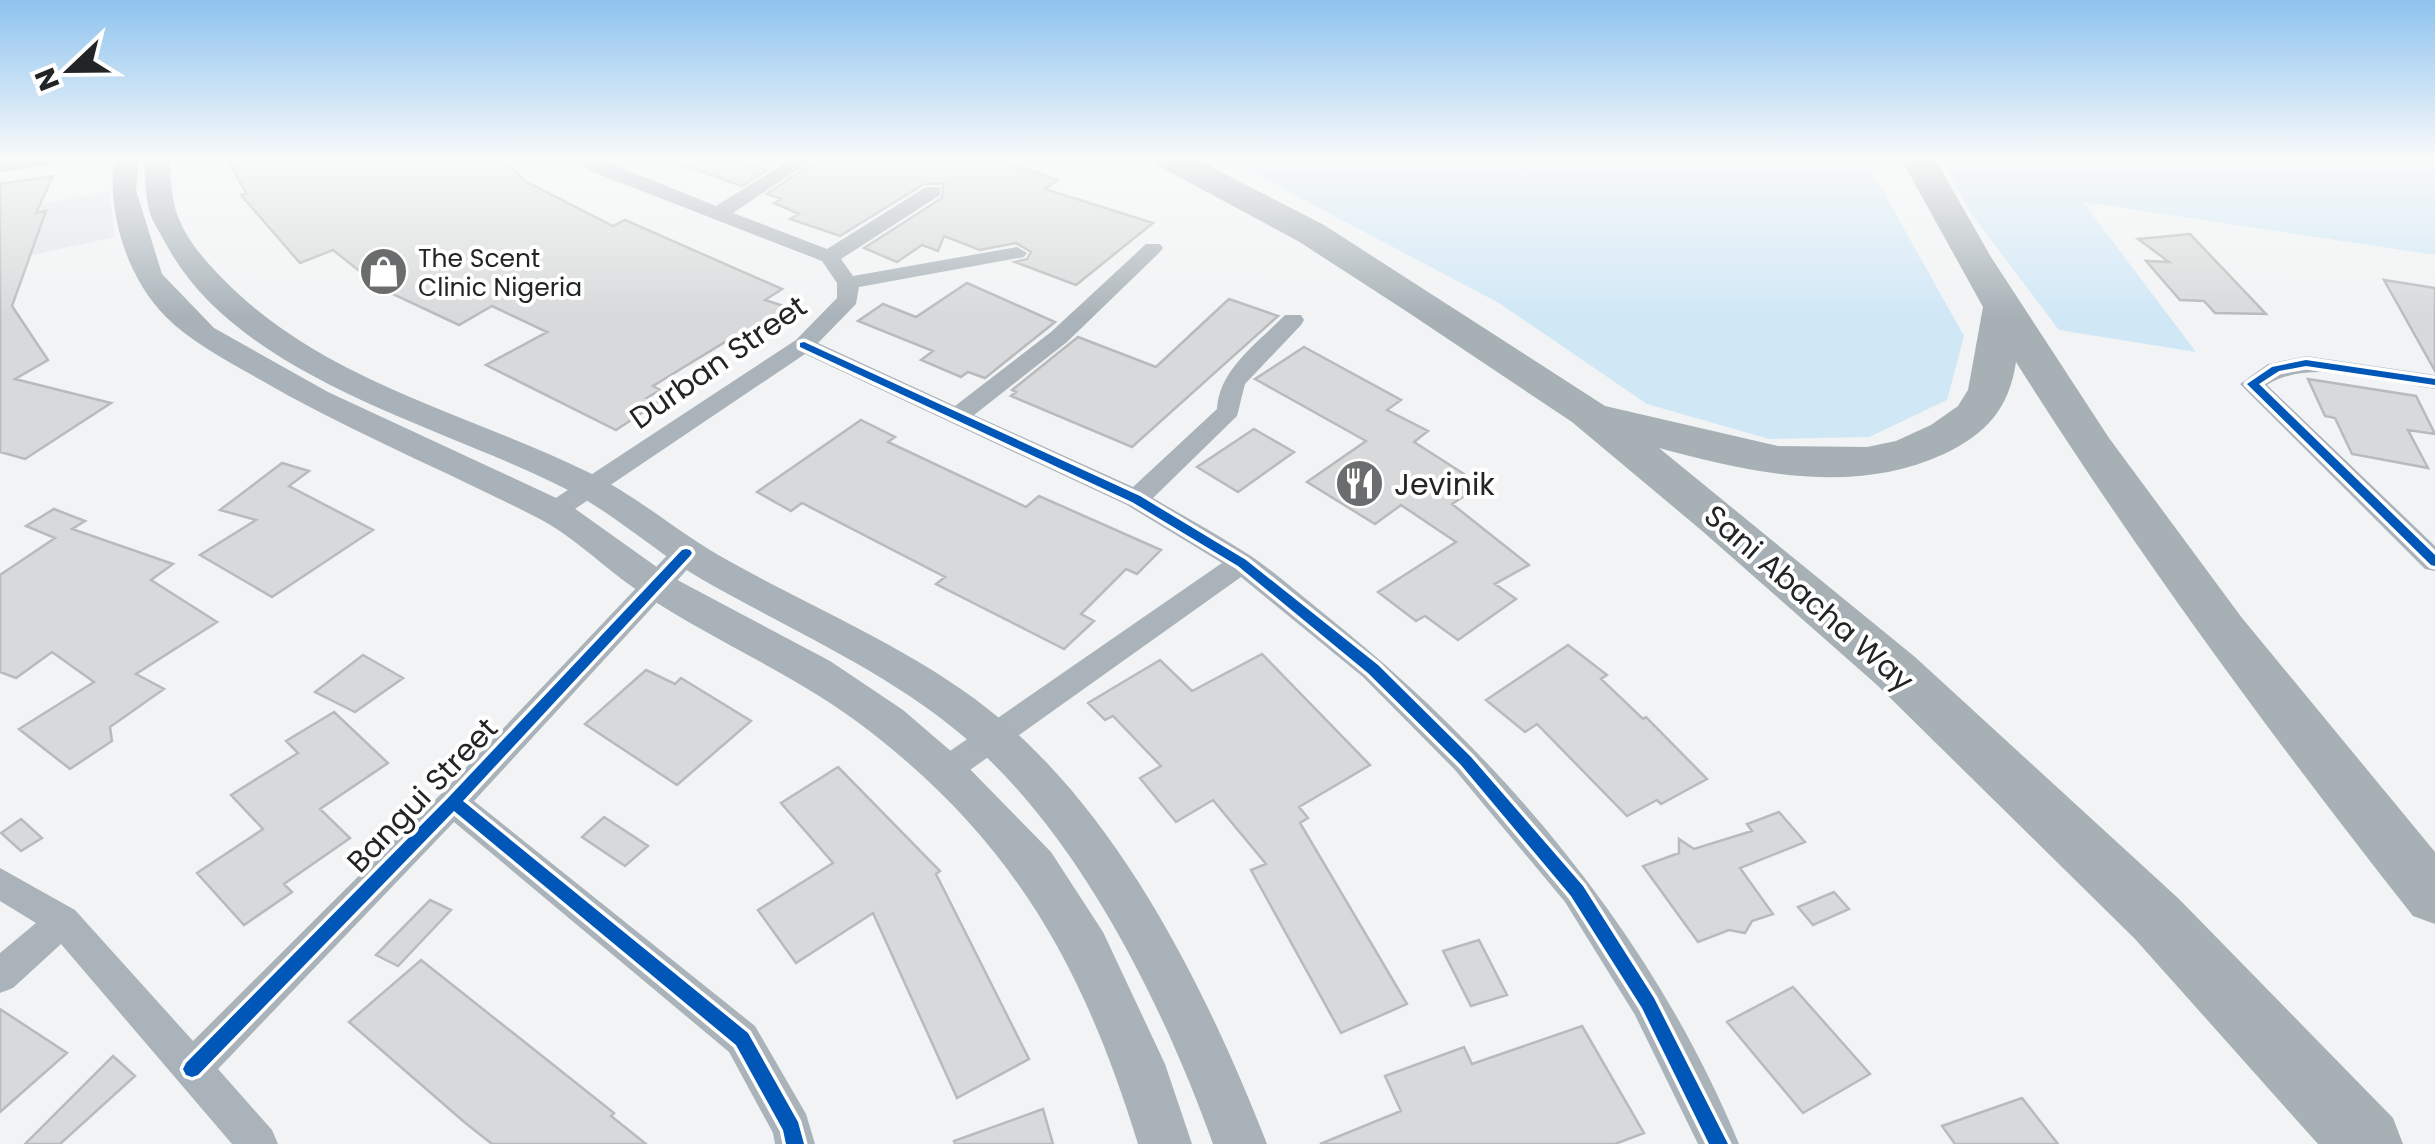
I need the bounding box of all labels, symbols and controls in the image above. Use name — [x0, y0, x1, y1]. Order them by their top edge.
north arrow — [20, 20, 120, 120]
text: N — [25, 62, 69, 96]
place label: The Scent Clinic Nigeria — [418, 241, 582, 305]
shop icon: The Scent Clinic Nigeria — [357, 246, 409, 298]
street label: Durban Street — [621, 285, 815, 439]
restaurant icon: Jevinik — [1333, 458, 1385, 510]
place label: Jevinik — [1394, 463, 1495, 506]
street label: Sani Abacha Way — [1695, 495, 1923, 701]
street label: Bangui Street — [337, 708, 507, 882]

